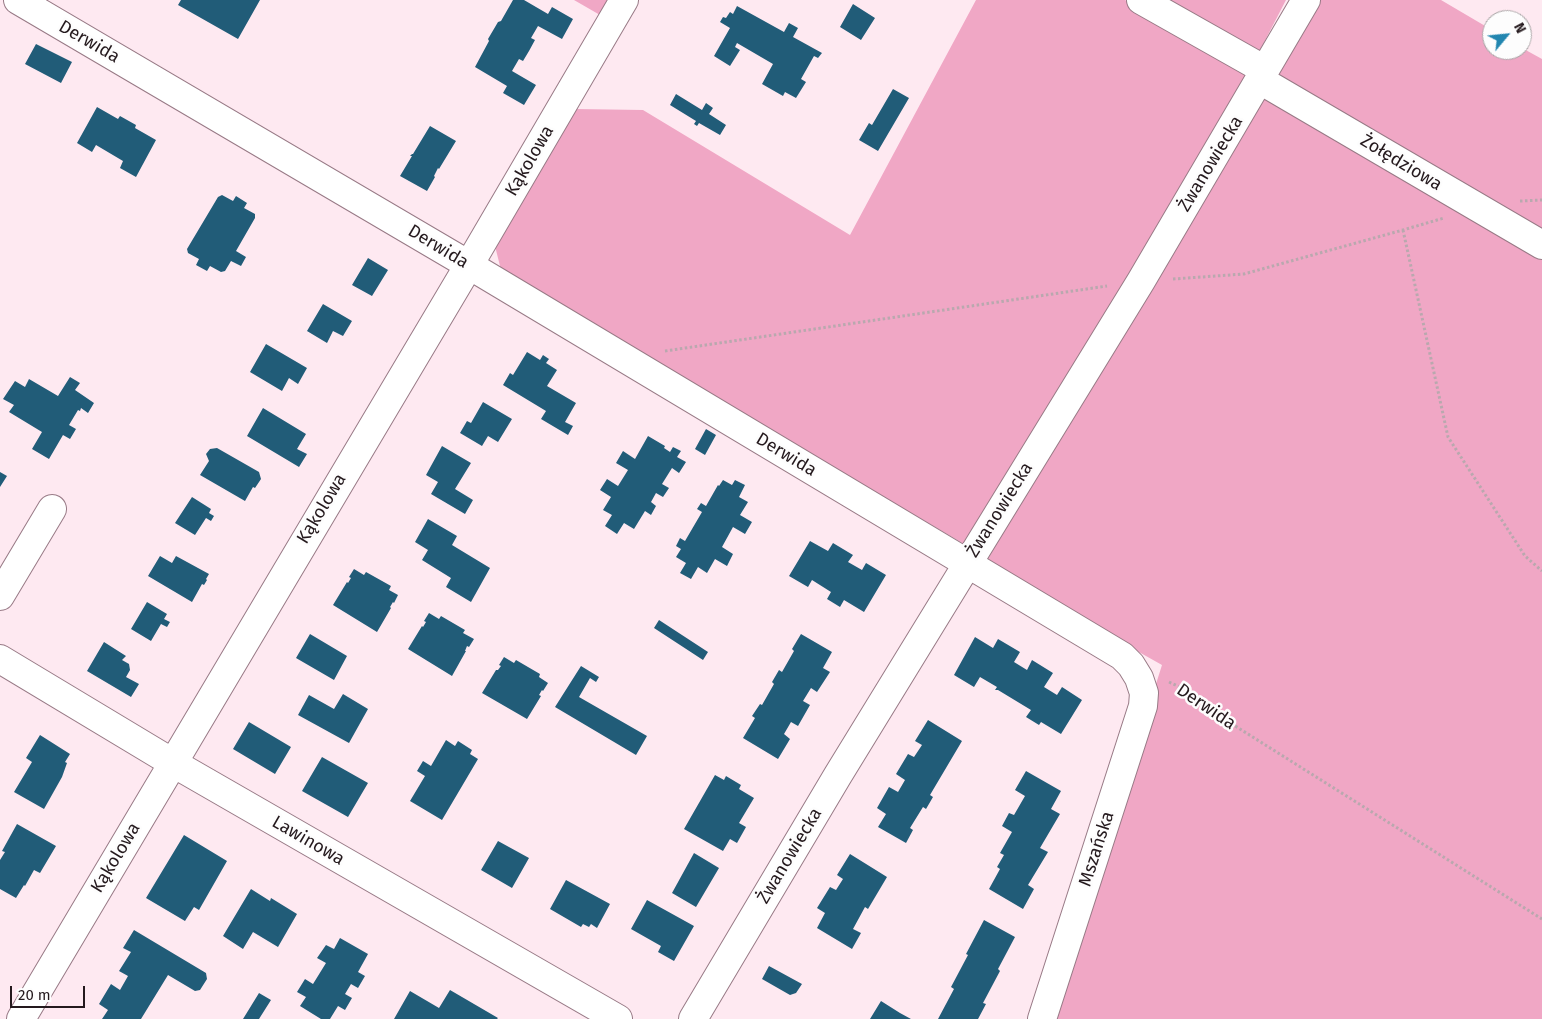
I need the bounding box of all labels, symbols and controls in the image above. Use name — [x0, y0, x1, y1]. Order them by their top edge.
north arrow — [1482, 10, 1532, 60]
street label: Derwida — [55, 16, 123, 68]
text: N — [1510, 20, 1529, 36]
street label: Żwanowiecka — [1174, 112, 1248, 216]
street label: Kąkolowa — [501, 122, 559, 200]
street label: Żołędziowa — [1356, 130, 1446, 196]
street label: Derwida — [404, 221, 472, 273]
street label: Derwida — [752, 429, 820, 481]
street label: Żwanowiecka — [962, 459, 1038, 561]
street label: Kąkolowa — [293, 470, 351, 548]
street label: Derwida — [1172, 679, 1240, 735]
street label: Żwanowiecka — [753, 804, 827, 908]
street label: Mszańska — [1075, 809, 1119, 889]
street label: Lawinowa — [268, 812, 348, 870]
street label: Kąkolowa — [87, 819, 145, 897]
scale bar — [12, 976, 88, 1008]
text: 20 m — [18, 986, 51, 1004]

